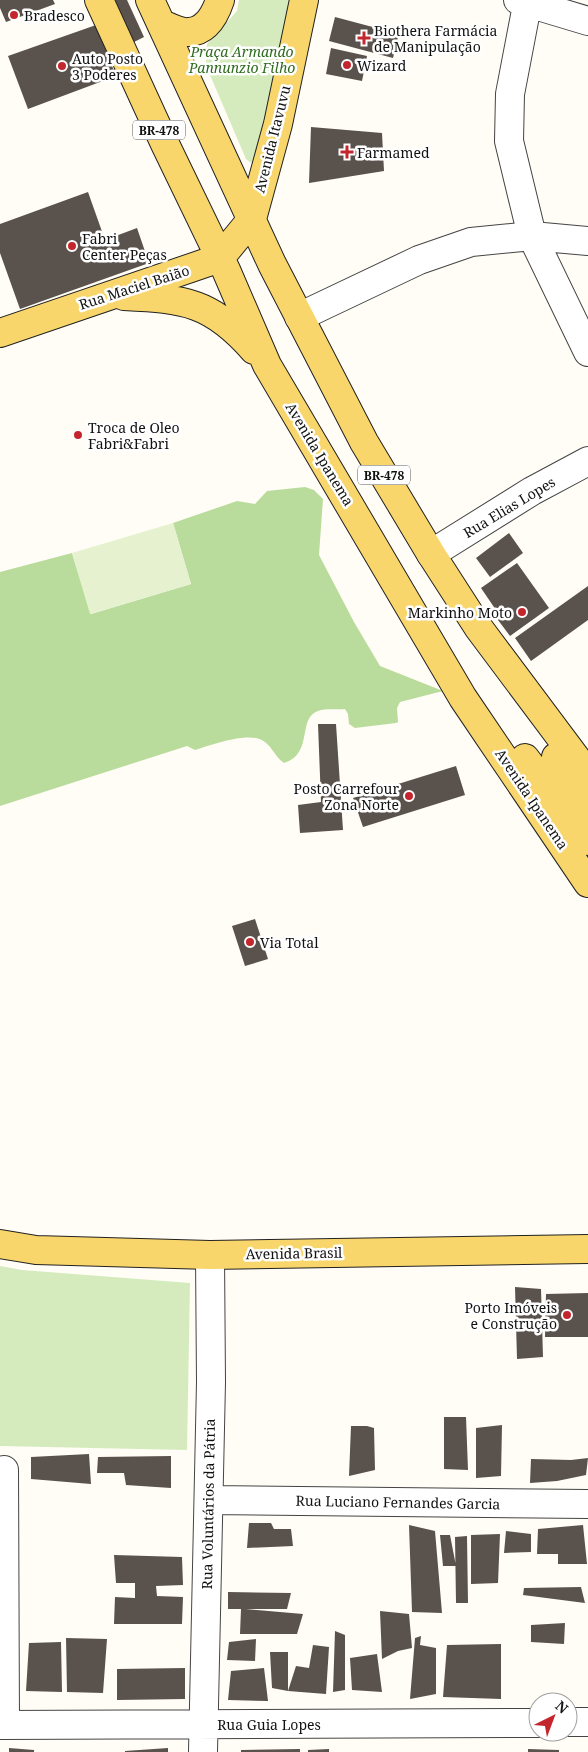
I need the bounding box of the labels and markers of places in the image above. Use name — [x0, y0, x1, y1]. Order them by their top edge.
place label: Bradesco — [24, 6, 85, 25]
marker: Bradesco — [8, 9, 20, 21]
place label: Biothera Farmácia de Manipulação — [374, 21, 498, 56]
marker: Biothera Farmácia de Manipulação — [358, 32, 370, 44]
place label: Auto Posto 3 Poderes — [72, 49, 143, 84]
place label: Wizard — [357, 56, 407, 75]
marker: Wizard — [341, 59, 353, 71]
marker: Auto Posto 3 Poderes — [56, 60, 68, 72]
place label: Farmamed — [357, 143, 430, 162]
marker: Farmamed — [341, 146, 353, 158]
place label: Fabri Center Peças — [82, 229, 167, 264]
marker: Fabri Center Peças — [66, 240, 78, 252]
place label: Troca de Oleo Fabri&Fabri — [88, 418, 180, 453]
marker: Troca de Oleo Fabri&Fabri — [72, 429, 84, 441]
place label: Markinho Moto — [408, 603, 512, 622]
marker: Markinho Moto — [516, 606, 528, 618]
place label: Posto Carrefour Zona Norte — [294, 779, 399, 814]
marker: Posto Carrefour Zona Norte — [403, 790, 415, 802]
place label: Via Total — [260, 933, 319, 952]
marker: Via Total — [244, 936, 256, 948]
place label: Porto Imóveis e Construção — [464, 1298, 557, 1333]
marker: Porto Imóveis e Construção — [561, 1309, 573, 1321]

